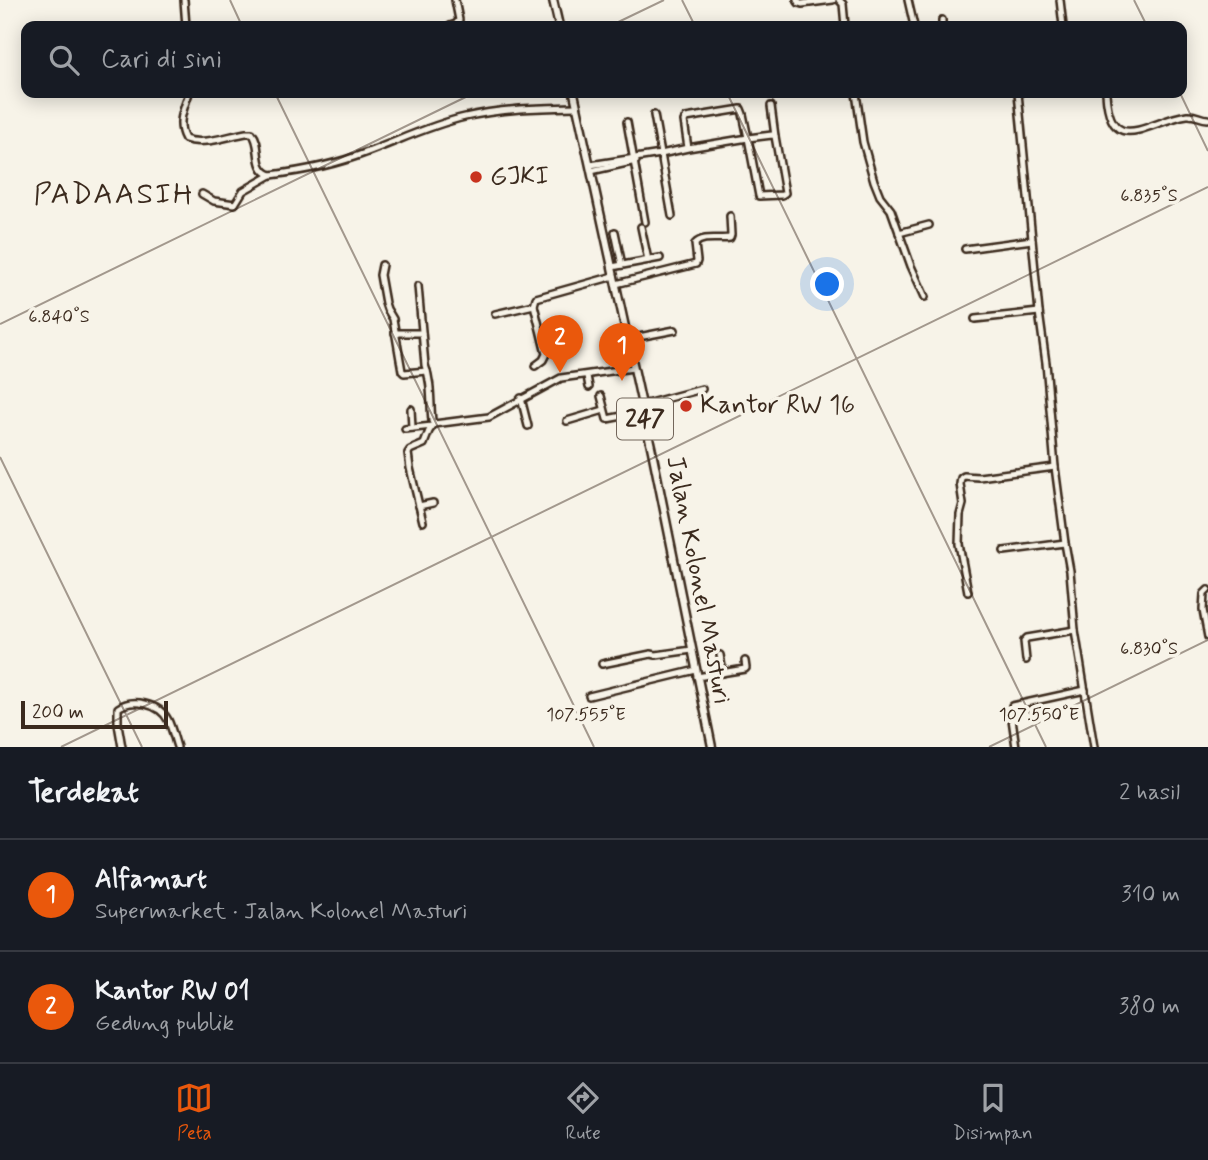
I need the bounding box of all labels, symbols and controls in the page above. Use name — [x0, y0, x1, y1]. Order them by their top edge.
search box — [21, 21, 1187, 98]
icon: search — [45, 41, 83, 79]
text: Cari di sini — [101, 43, 222, 77]
place label: GJKI — [490, 160, 549, 194]
marker: GJKI — [468, 169, 484, 185]
district label: PADAASIH — [34, 175, 195, 214]
text: 6.835°S — [1120, 184, 1178, 208]
your location — [810, 267, 844, 301]
text: 6.840°S — [28, 305, 90, 329]
pin: 2 — [537, 315, 583, 373]
pin: 1 — [599, 323, 645, 381]
place label: Kantor RW 16 — [700, 389, 855, 423]
road number: 247 — [617, 398, 673, 440]
marker: Kantor RW 16 — [678, 398, 694, 414]
street label: Jalan Kolonel Masturi — [657, 453, 739, 707]
text: 6.830°S — [1120, 637, 1178, 661]
scale bar — [21, 698, 168, 730]
text: 200 m — [32, 700, 84, 725]
text: 107.555°E — [546, 703, 626, 727]
text: 107.550°E — [999, 703, 1079, 727]
text: Terdekat — [28, 773, 139, 812]
text: 2 hasil — [1119, 778, 1180, 808]
text: Alfamart — [95, 863, 207, 897]
text: 1 — [46, 880, 56, 910]
text: 310 m — [1121, 880, 1180, 910]
text: Supermarket · Jalan Kolonel Masturi — [95, 897, 467, 927]
text: Kantor RW 01 — [95, 975, 250, 1009]
text: 2 — [45, 992, 57, 1022]
text: 380 m — [1119, 992, 1180, 1022]
text: Gedung publik — [95, 1009, 234, 1039]
tab: Peta — [175, 1079, 213, 1146]
tab: Rute — [564, 1079, 602, 1146]
tab: Disimpan — [953, 1079, 1033, 1146]

